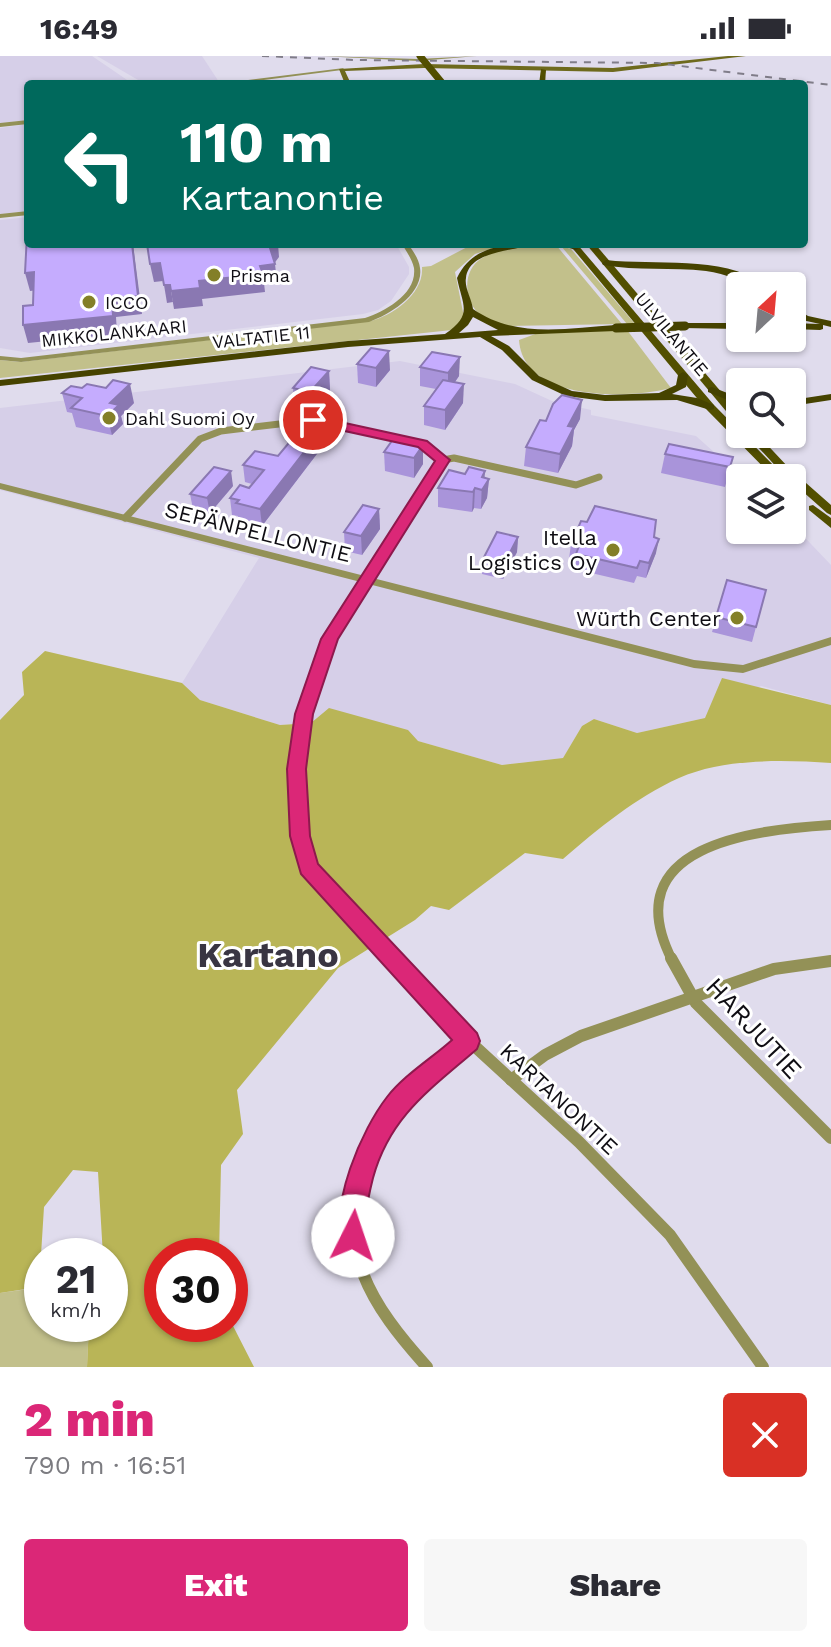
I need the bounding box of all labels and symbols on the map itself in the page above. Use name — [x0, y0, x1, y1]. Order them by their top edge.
place label: Prisma — [230, 265, 290, 286]
marker: Prisma — [205, 266, 223, 284]
north arrow — [726, 272, 806, 352]
street label: ULVILANTIE — [631, 288, 713, 380]
place label: ICCO — [105, 292, 149, 313]
marker: ICCO — [80, 293, 98, 311]
street label: MIKKOLANKAARI — [40, 315, 188, 351]
street label: VALTATIE 11 — [211, 321, 311, 353]
pin — [279, 386, 347, 454]
place label: Dahl Suomi Oy — [125, 408, 255, 429]
marker: Dahl Suomi Oy — [100, 409, 118, 427]
street label: SEPÄNPELLONTIE — [162, 497, 354, 567]
place label: Itella Logistics Oy — [468, 525, 598, 575]
marker: Itella Logistics Oy — [604, 541, 622, 559]
place label: Würth Center — [576, 606, 721, 631]
marker: Würth Center — [728, 609, 746, 627]
district label: Kartano — [197, 934, 339, 976]
street label: HARJUTIE — [700, 971, 808, 1085]
street label: KARTANONTIE — [495, 1038, 623, 1160]
position arrow — [311, 1194, 395, 1278]
speed limit sign: 30 — [144, 1238, 248, 1342]

